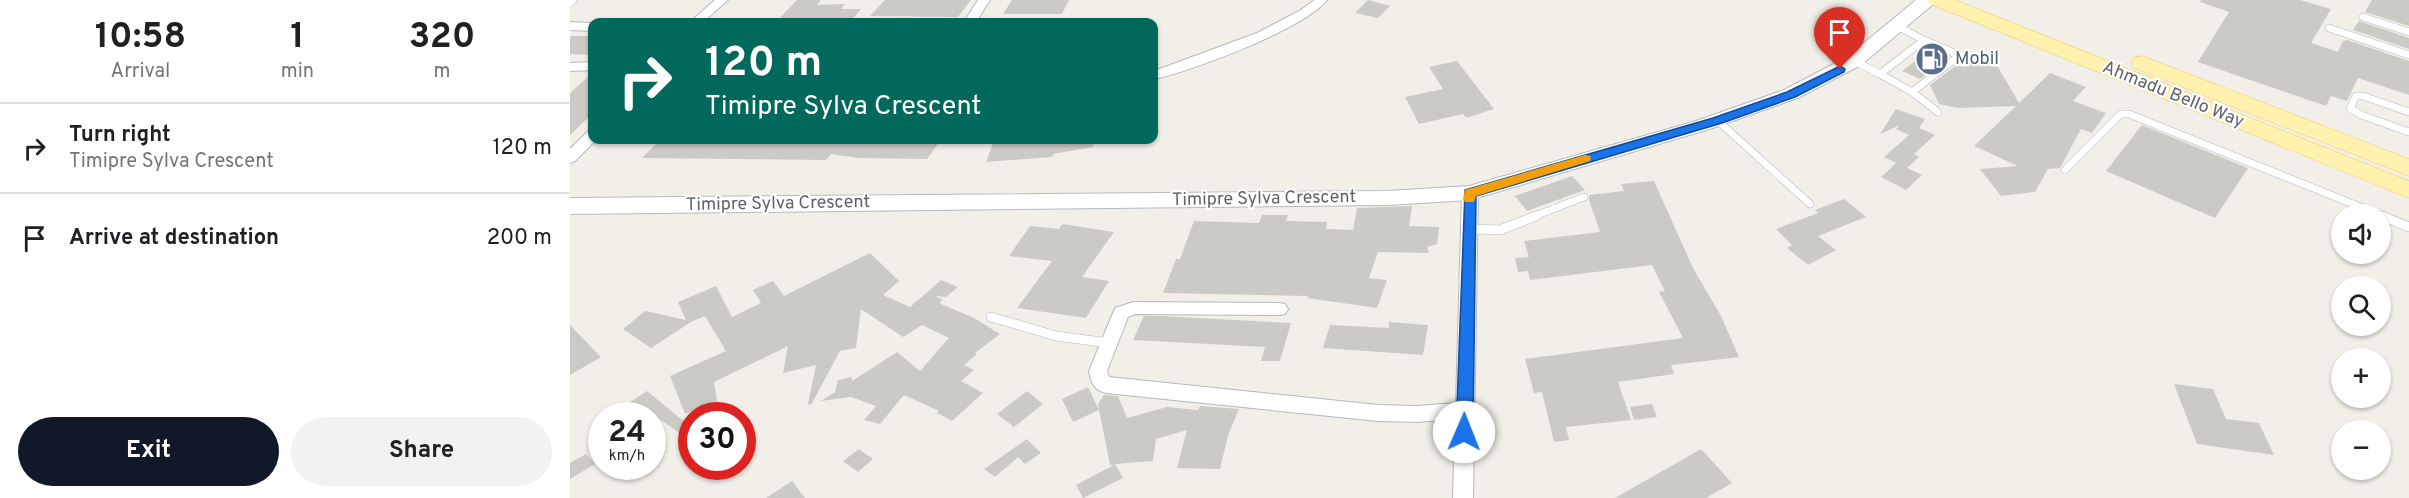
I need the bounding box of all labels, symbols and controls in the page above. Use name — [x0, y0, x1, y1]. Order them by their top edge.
pin — [1814, 7, 1865, 69]
text: 10:58 — [95, 15, 186, 61]
text: 1 — [290, 15, 305, 61]
text: 320 — [409, 15, 475, 61]
icon: arrive — [1823, 16, 1856, 49]
text: 120 m — [705, 38, 822, 91]
fuel station icon: Mobil — [1914, 41, 1950, 77]
icon: right — [606, 42, 684, 120]
place label: Mobil — [1955, 48, 1999, 71]
street label: Ahmadu Bello Way — [2099, 56, 2247, 134]
text: Arrival — [111, 59, 170, 85]
text: min — [281, 59, 314, 85]
text: m — [434, 59, 451, 85]
text: Timipre Sylva Crescent — [705, 90, 981, 124]
text: Turn right — [69, 122, 171, 149]
icon: right — [18, 132, 51, 165]
text: 120 m — [492, 135, 552, 162]
text: Timipre Sylva Crescent — [69, 149, 274, 175]
street label: Timipre Sylva Crescent — [1172, 186, 1356, 212]
street label: Timipre Sylva Crescent — [686, 191, 870, 217]
map controls — [2331, 204, 2391, 480]
button: sound — [2331, 204, 2391, 264]
icon: arrive — [18, 222, 51, 255]
text: Arrive at destination — [69, 225, 279, 252]
text: 200 m — [487, 225, 552, 252]
button: search — [2331, 276, 2391, 336]
button: + — [2331, 348, 2391, 408]
position arrow — [1432, 400, 1496, 464]
speed limit sign: 30 — [678, 402, 756, 480]
text: 24 — [608, 415, 646, 452]
button: Exit — [18, 417, 279, 486]
button: Share — [291, 417, 552, 486]
button: − — [2331, 420, 2391, 480]
text: km/h — [609, 447, 645, 466]

